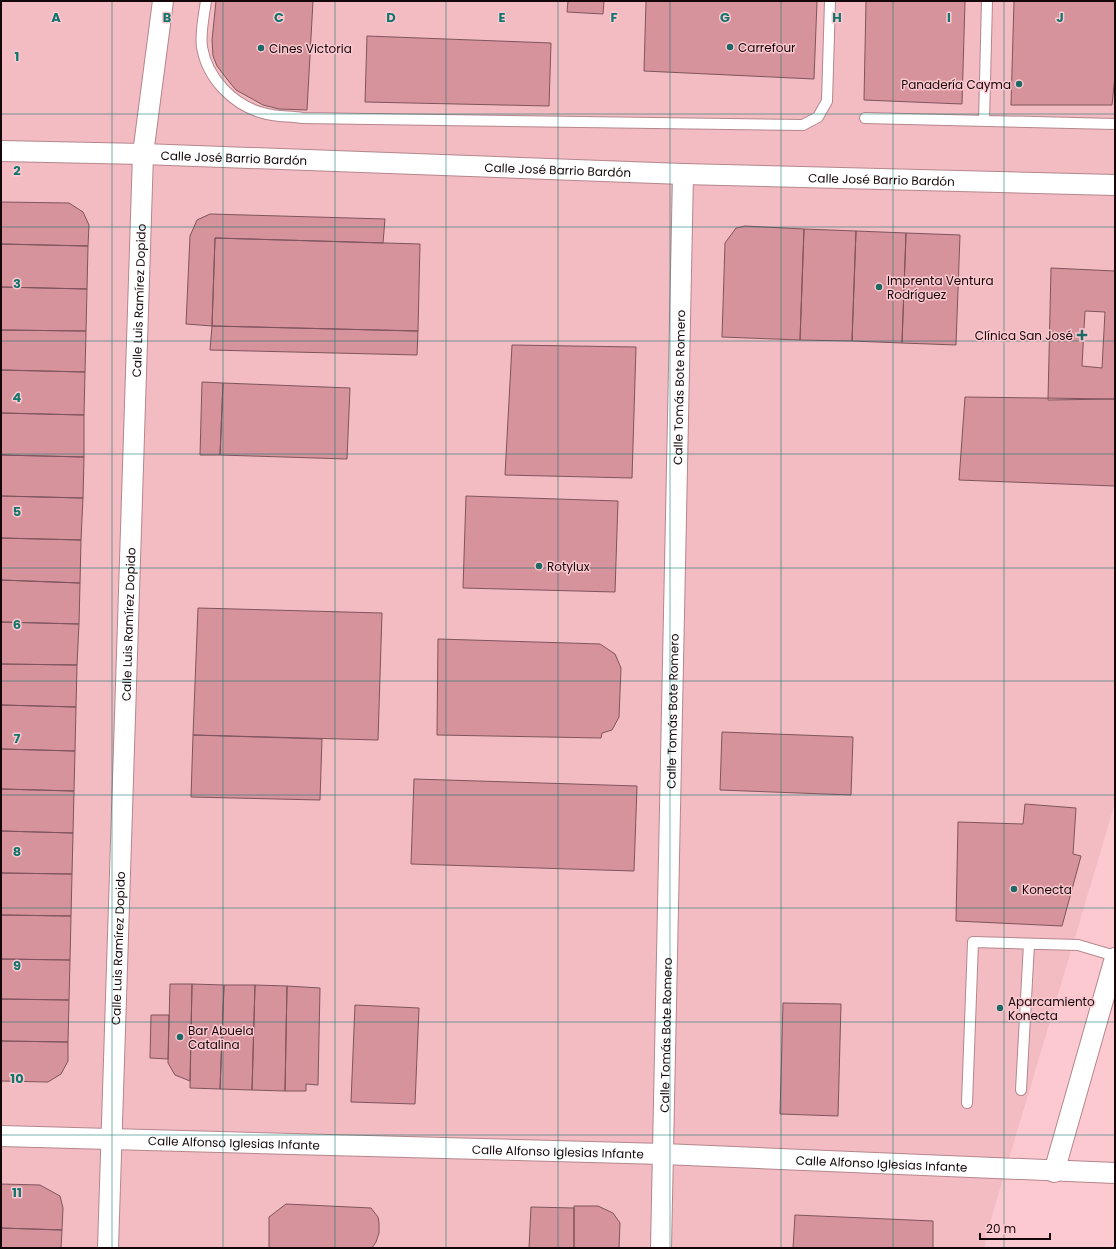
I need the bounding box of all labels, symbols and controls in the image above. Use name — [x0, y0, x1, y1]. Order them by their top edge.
text: A — [51, 8, 61, 27]
text: B — [163, 8, 172, 27]
text: C — [274, 8, 284, 27]
text: D — [386, 8, 396, 27]
text: E — [498, 8, 506, 27]
text: F — [610, 8, 618, 27]
text: G — [720, 8, 730, 27]
text: H — [832, 8, 842, 27]
text: I — [947, 8, 951, 27]
text: J — [1056, 8, 1064, 27]
place label: Carrefour — [738, 39, 796, 56]
place label: Cines Victoria — [269, 40, 352, 57]
marker: Carrefour — [725, 42, 735, 52]
marker: Cines Victoria — [256, 43, 266, 53]
text: 1 — [15, 47, 19, 66]
place label: Panadería Cayma — [901, 76, 1011, 93]
marker: Panadería Cayma — [1014, 79, 1024, 89]
street label: Calle José Barrio Bardón — [160, 146, 308, 169]
street label: Calle José Barrio Bardón — [484, 158, 631, 181]
text: 2 — [13, 161, 21, 180]
street label: Calle José Barrio Bardón — [808, 169, 955, 189]
street label: Calle Luis Ramírez Dopido — [127, 223, 149, 378]
place label: Imprenta Ventura Rodríguez — [887, 272, 994, 303]
text: 3 — [13, 274, 21, 293]
marker: Imprenta Ventura Rodríguez — [874, 282, 884, 292]
street label: Calle Tomás Bote Romero — [669, 309, 689, 465]
place label: Clínica San José — [975, 327, 1073, 344]
marker: Clínica San José — [1076, 329, 1088, 341]
text: 4 — [13, 388, 22, 407]
text: 5 — [13, 502, 21, 521]
street label: Calle Luis Ramírez Dopido — [117, 547, 139, 701]
place label: Rotylux — [547, 558, 590, 575]
marker: Rotylux — [534, 561, 544, 571]
text: 6 — [13, 615, 21, 634]
street label: Calle Tomás Bote Romero — [662, 633, 682, 789]
text: 7 — [14, 729, 21, 748]
text: 8 — [13, 842, 21, 861]
street label: Calle Luis Ramírez Dopido — [107, 871, 129, 1025]
place label: Konecta — [1022, 881, 1072, 898]
marker: Konecta — [1009, 884, 1019, 894]
text: 9 — [13, 956, 21, 975]
street label: Calle Tomás Bote Romero — [655, 957, 675, 1113]
place label: Aparcamiento Konecta — [1008, 993, 1095, 1024]
marker: Aparcamiento Konecta — [995, 1003, 1005, 1013]
place label: Bar Abuela Catalina — [188, 1022, 254, 1053]
marker: Bar Abuela Catalina — [175, 1032, 185, 1042]
text: 10 — [10, 1069, 24, 1088]
street label: Calle Alfonso Iglesias Infante — [148, 1131, 320, 1153]
street label: Calle Alfonso Iglesias Infante — [472, 1140, 644, 1162]
street label: Calle Alfonso Iglesias Infante — [795, 1151, 968, 1175]
text: 11 — [12, 1183, 22, 1202]
scale bar — [980, 1215, 1050, 1241]
text: 20 m — [986, 1220, 1016, 1237]

